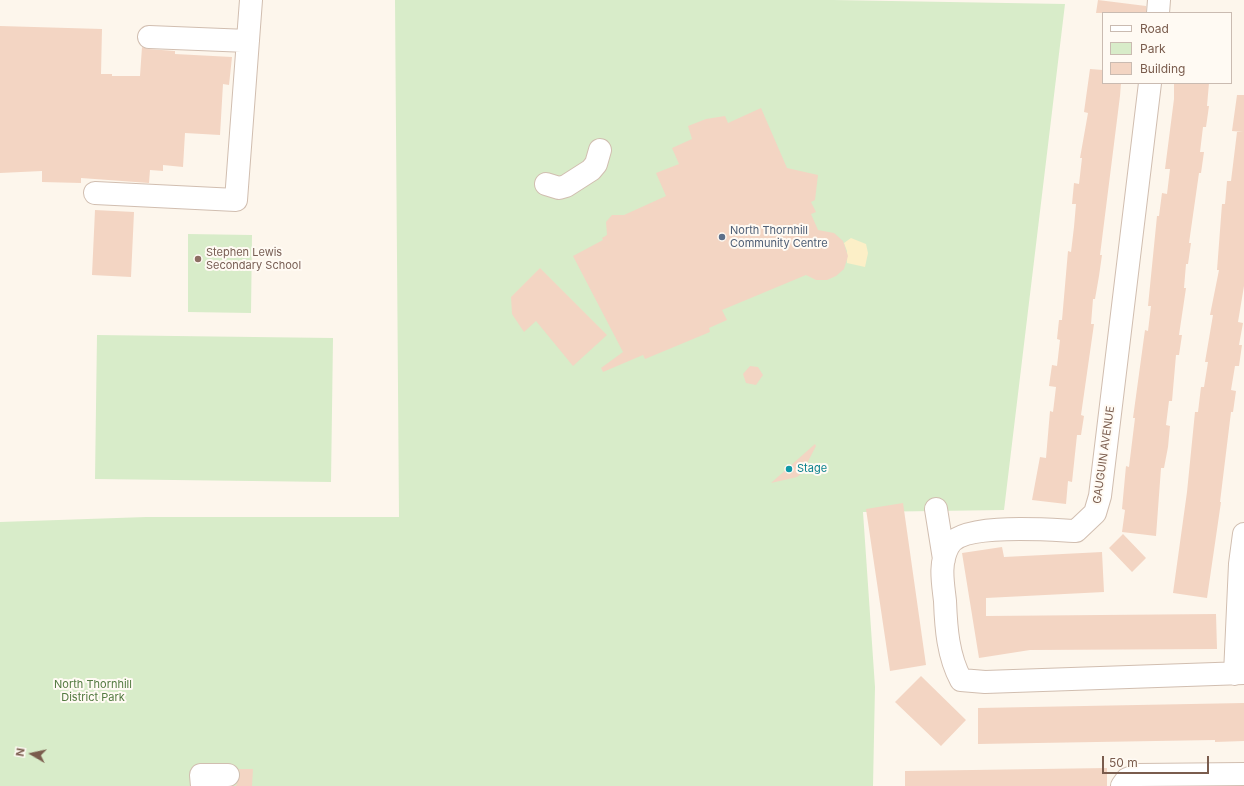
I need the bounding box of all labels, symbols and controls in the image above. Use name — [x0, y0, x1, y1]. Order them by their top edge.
legend — [1102, 12, 1232, 84]
text: Road — [1140, 21, 1169, 36]
text: Park — [1140, 41, 1166, 56]
text: Building — [1140, 61, 1185, 76]
place label: North Thornhill Community Centre — [730, 224, 828, 250]
marker: North Thornhill Community Centre — [717, 232, 727, 242]
place label: Stephen Lewis Secondary School — [206, 246, 301, 272]
marker: Stephen Lewis Secondary School — [193, 254, 203, 264]
street label: GAUGUIN AVENUE — [1091, 405, 1117, 505]
place label: Stage — [797, 462, 827, 476]
marker: Stage — [784, 464, 794, 474]
park label: North Thornhill District Park — [54, 678, 132, 704]
north arrow — [12, 734, 52, 774]
text: N — [13, 747, 28, 757]
scale bar — [1104, 748, 1211, 774]
text: 50 m — [1109, 755, 1138, 770]

